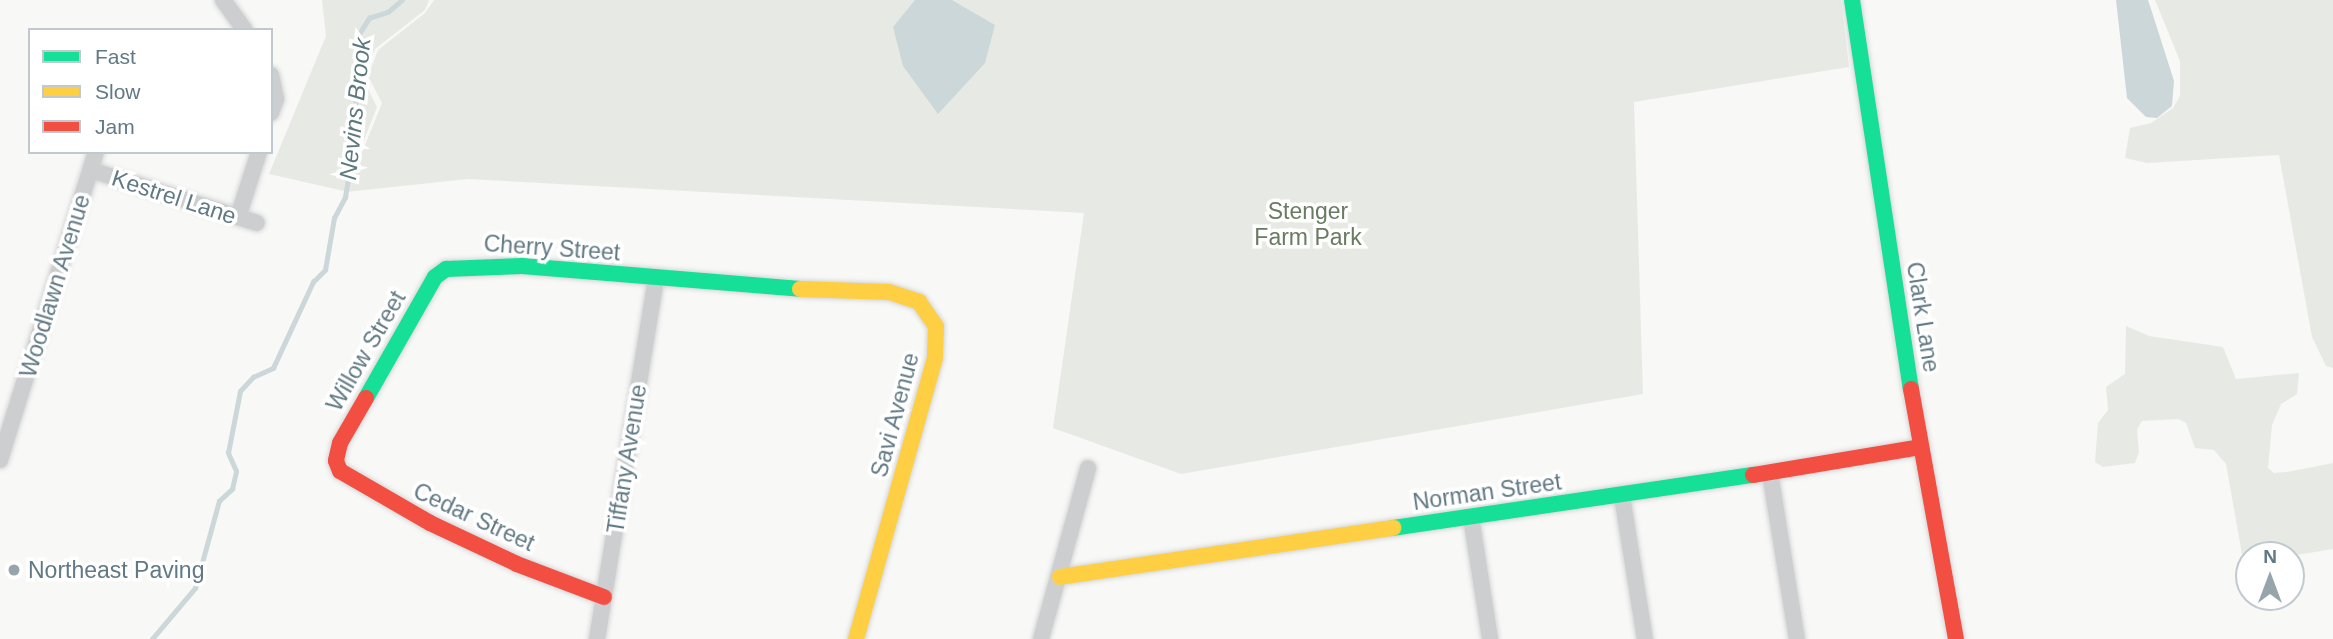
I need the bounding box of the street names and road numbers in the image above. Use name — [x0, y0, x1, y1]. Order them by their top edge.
street label: Kestrel Lane — [108, 164, 240, 230]
street label: Woodlawn Avenue — [14, 191, 96, 381]
street label: Cherry Street — [483, 229, 621, 267]
street label: Clark Lane — [1901, 260, 1945, 374]
street label: Willow Street — [321, 286, 411, 416]
street label: Savi Avenue — [865, 349, 925, 481]
street label: Tiffany Avenue — [602, 382, 652, 536]
street label: Norman Street — [1411, 468, 1563, 516]
street label: Cedar Street — [409, 477, 539, 557]

